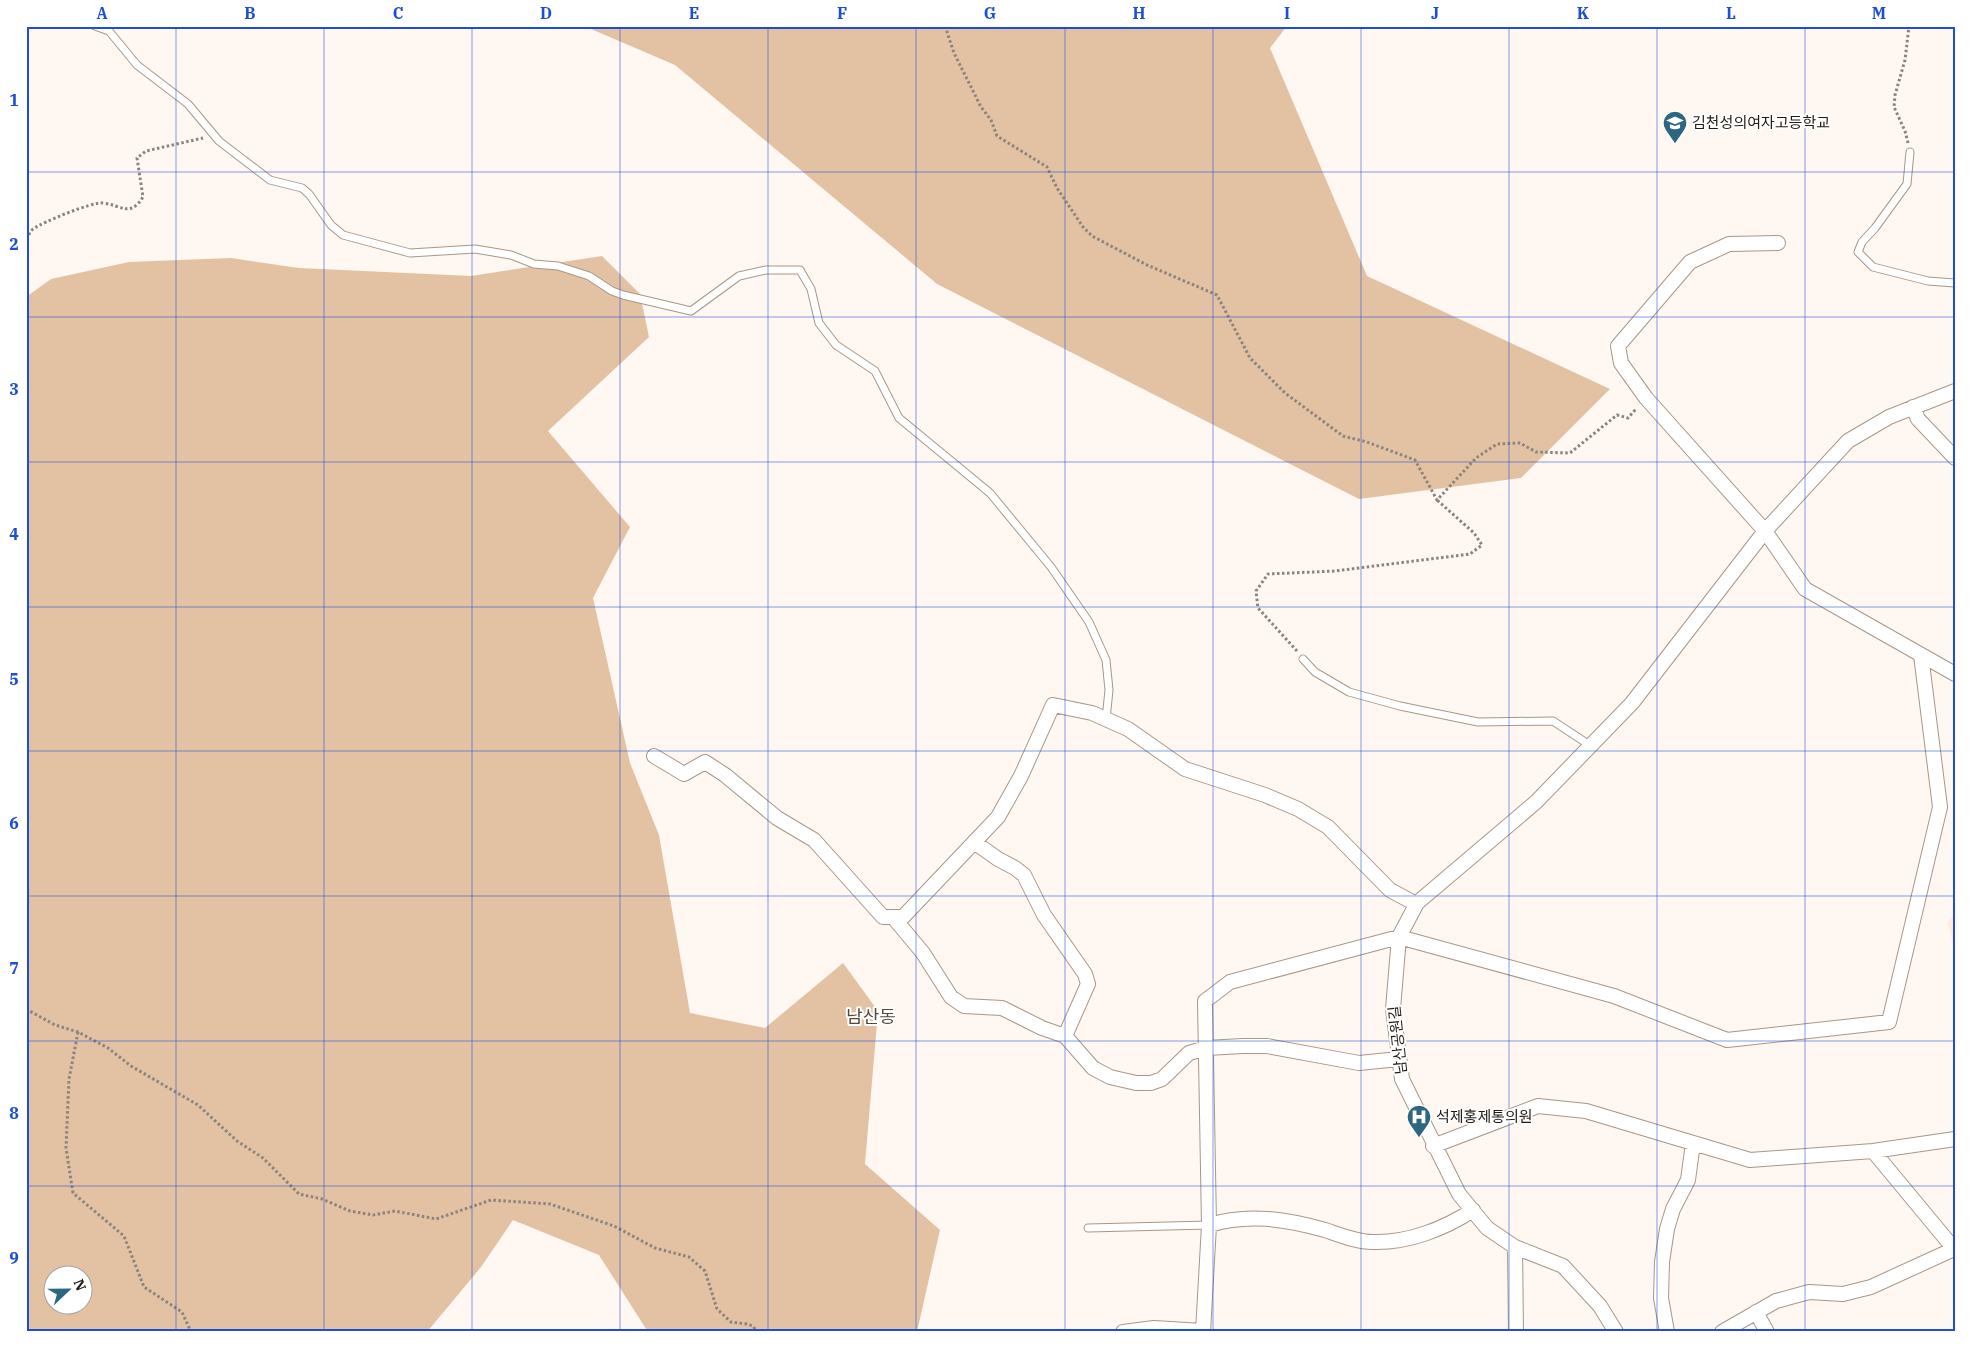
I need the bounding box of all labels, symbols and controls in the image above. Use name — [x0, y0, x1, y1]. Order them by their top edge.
text: A — [96, 3, 108, 23]
text: B — [244, 3, 256, 23]
text: C — [393, 3, 403, 23]
text: D — [540, 3, 552, 23]
text: E — [689, 3, 699, 23]
text: F — [837, 3, 847, 23]
text: G — [984, 3, 996, 23]
text: H — [1133, 3, 1146, 23]
text: I — [1284, 3, 1290, 23]
text: J — [1431, 3, 1439, 23]
text: K — [1577, 3, 1590, 23]
text: L — [1726, 3, 1736, 23]
text: M — [1872, 3, 1886, 23]
text: 1 — [9, 90, 19, 110]
school or university icon: 김천성의여자고등학교 — [1662, 110, 1688, 144]
place label: 김천성의여자고등학교 — [1692, 113, 1830, 132]
text: 2 — [9, 234, 19, 254]
text: 3 — [9, 379, 19, 399]
text: 4 — [9, 524, 19, 544]
text: 5 — [9, 669, 19, 689]
text: 6 — [9, 813, 19, 833]
text: 7 — [9, 958, 19, 978]
district label: 남산동 — [846, 1005, 896, 1028]
street label: 남산공원길 — [1384, 1005, 1411, 1075]
text: 8 — [9, 1103, 19, 1123]
hospital icon: 석제홍제통의원 — [1406, 1104, 1432, 1138]
place label: 석제홍제통의원 — [1436, 1107, 1533, 1126]
text: 9 — [9, 1248, 19, 1268]
north arrow — [42, 1266, 92, 1316]
text: N — [70, 1277, 90, 1294]

